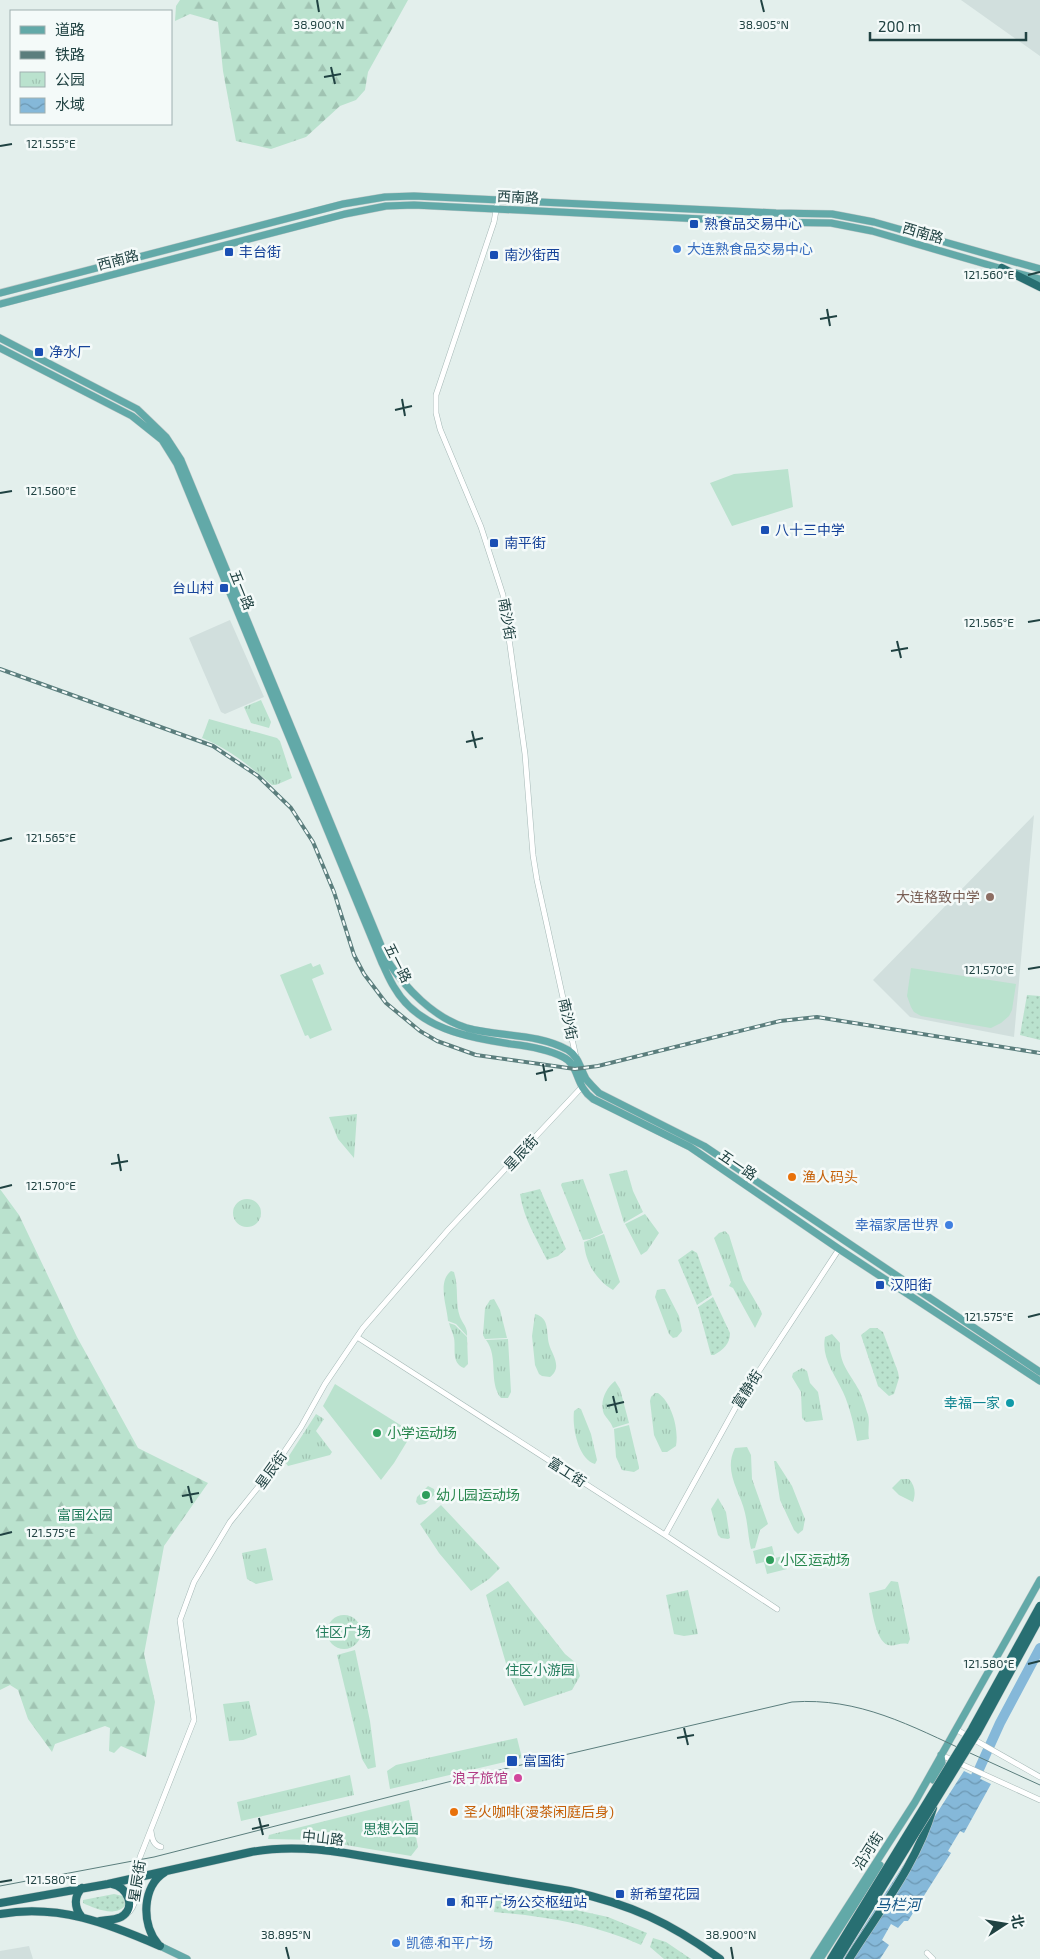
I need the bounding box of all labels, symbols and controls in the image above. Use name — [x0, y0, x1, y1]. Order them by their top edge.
legend — [10, 10, 172, 125]
scale bar — [870, 10, 1026, 42]
text: 38.900°N — [294, 17, 344, 31]
text: 38.905°N — [739, 17, 789, 31]
text: 200 m — [878, 17, 921, 35]
text: 道路 — [55, 20, 85, 38]
text: 铁路 — [55, 45, 85, 63]
text: 公园 — [55, 70, 85, 88]
text: 水域 — [55, 95, 85, 113]
text: 121.555°E — [26, 136, 76, 150]
street label: 西南路 — [497, 187, 539, 206]
place label: 熟食品交易中心 — [704, 215, 802, 232]
marker: 熟食品交易中心 — [688, 218, 700, 230]
street label: 西南路 — [901, 219, 946, 246]
place label: 大连熟食品交易中心 — [687, 240, 813, 257]
place label: 丰台街 — [239, 243, 281, 260]
marker: 大连熟食品交易中心 — [671, 243, 683, 255]
street label: 西南路 — [95, 246, 140, 273]
marker: 丰台街 — [223, 246, 235, 258]
place label: 南沙街西 — [504, 246, 560, 263]
marker: 南沙街西 — [488, 249, 500, 261]
text: 121.560°E — [964, 267, 1015, 281]
place label: 净水厂 — [49, 343, 91, 360]
marker: 净水厂 — [33, 346, 45, 358]
text: 121.560°E — [26, 483, 77, 497]
place label: 八十三中学 — [775, 521, 845, 538]
marker: 八十三中学 — [759, 524, 771, 536]
place label: 南平街 — [504, 534, 546, 551]
marker: 南平街 — [488, 537, 500, 549]
street label: 五一路 — [227, 567, 258, 612]
place label: 台山村 — [172, 579, 214, 596]
marker: 台山村 — [218, 582, 230, 594]
street label: 南沙街 — [496, 597, 519, 641]
text: 121.565°E — [964, 615, 1014, 629]
text: 121.565°E — [26, 830, 76, 844]
place label: 大连格致中学 — [896, 888, 980, 905]
marker: 大连格致中学 — [984, 891, 996, 903]
street label: 五一路 — [381, 940, 416, 985]
text: 121.570°E — [964, 962, 1014, 976]
street label: 南沙街 — [556, 997, 581, 1041]
street label: 星辰街 — [500, 1132, 541, 1174]
street label: 五一路 — [716, 1146, 760, 1183]
place label: 渔人码头 — [802, 1168, 858, 1185]
marker: 渔人码头 — [786, 1171, 798, 1183]
text: 121.570°E — [26, 1178, 76, 1192]
place label: 幸福家居世界 — [855, 1216, 939, 1233]
marker: 幸福家居世界 — [943, 1219, 955, 1231]
place label: 汉阳街 — [890, 1276, 932, 1293]
marker: 汉阳街 — [874, 1279, 886, 1291]
text: 121.575°E — [964, 1309, 1014, 1323]
street label: 富静街 — [728, 1366, 765, 1411]
place label: 幸福一家 — [944, 1394, 1000, 1411]
marker: 幸福一家 — [1004, 1397, 1016, 1409]
place label: 小学运动场 — [387, 1424, 457, 1441]
marker: 小学运动场 — [371, 1427, 383, 1439]
street label: 星辰街 — [251, 1448, 290, 1492]
street label: 富工街 — [545, 1453, 590, 1490]
place label: 幼儿园运动场 — [436, 1486, 520, 1503]
marker: 幼儿园运动场 — [420, 1489, 432, 1501]
park label: 富国公园 — [57, 1506, 113, 1523]
text: 121.575°E — [26, 1525, 76, 1539]
place label: 小区运动场 — [780, 1551, 850, 1568]
marker: 小区运动场 — [764, 1554, 776, 1566]
park label: 住区广场 — [315, 1623, 371, 1640]
text: 121.580°E — [963, 1656, 1015, 1670]
park label: 住区小游园 — [505, 1661, 575, 1678]
place label: 富国街 — [523, 1752, 565, 1769]
marker: 富国街 — [505, 1754, 519, 1768]
place label: 浪子旅馆 — [452, 1769, 508, 1786]
marker: 浪子旅馆 — [512, 1772, 524, 1784]
place label: 圣火咖啡(漫茶闲庭后身) — [464, 1803, 614, 1820]
marker: 圣火咖啡(漫茶闲庭后身) — [448, 1806, 460, 1818]
park label: 思想公园 — [363, 1820, 419, 1837]
street label: 中山路 — [301, 1827, 345, 1848]
street label: 沿河街 — [849, 1828, 886, 1873]
street label: 星辰街 — [125, 1859, 148, 1903]
text: 121.580°E — [25, 1872, 77, 1886]
place label: 新希望花园 — [630, 1885, 700, 1902]
marker: 新希望花园 — [614, 1888, 626, 1900]
place label: 和平广场公交枢纽站 — [461, 1893, 587, 1910]
water label: 马栏河 — [875, 1895, 923, 1913]
marker: 和平广场公交枢纽站 — [445, 1896, 457, 1908]
north arrow — [980, 1899, 1030, 1949]
text: 北 — [1008, 1913, 1028, 1930]
text: 38.895°N — [261, 1927, 311, 1941]
text: 38.900°N — [706, 1927, 756, 1941]
place label: 凯德·和平广场 — [406, 1934, 493, 1951]
marker: 凯德·和平广场 — [390, 1937, 402, 1949]

